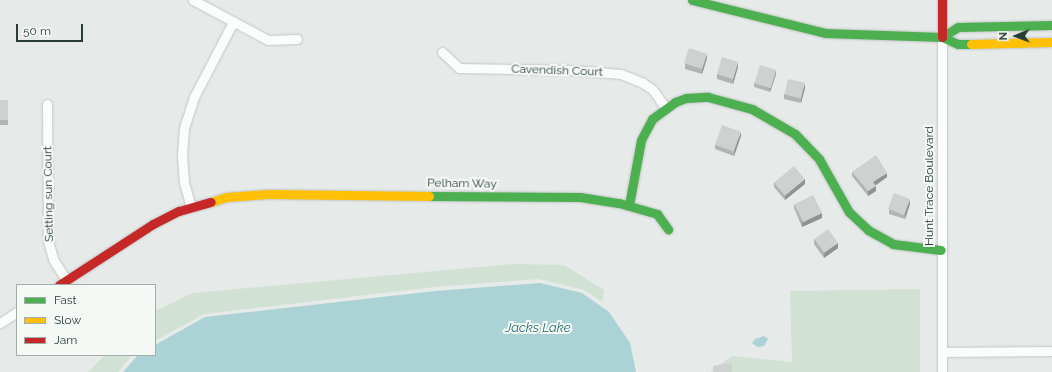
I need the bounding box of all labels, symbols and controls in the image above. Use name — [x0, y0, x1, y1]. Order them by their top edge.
scale bar — [18, 16, 85, 42]
north arrow — [996, 16, 1036, 56]
text: 50 m — [23, 24, 51, 38]
text: N — [997, 32, 1010, 41]
street label: Cavendish Court — [511, 62, 603, 80]
street label: Hunt Trace Boulevard — [923, 126, 937, 246]
street label: Setting sun Court — [41, 146, 57, 242]
street label: Pelham Way — [427, 176, 497, 192]
legend — [16, 284, 156, 356]
text: Fast — [54, 293, 77, 307]
text: Slow — [54, 313, 81, 327]
water label: Jacks Lake — [505, 320, 571, 336]
text: Jam — [54, 333, 77, 347]

